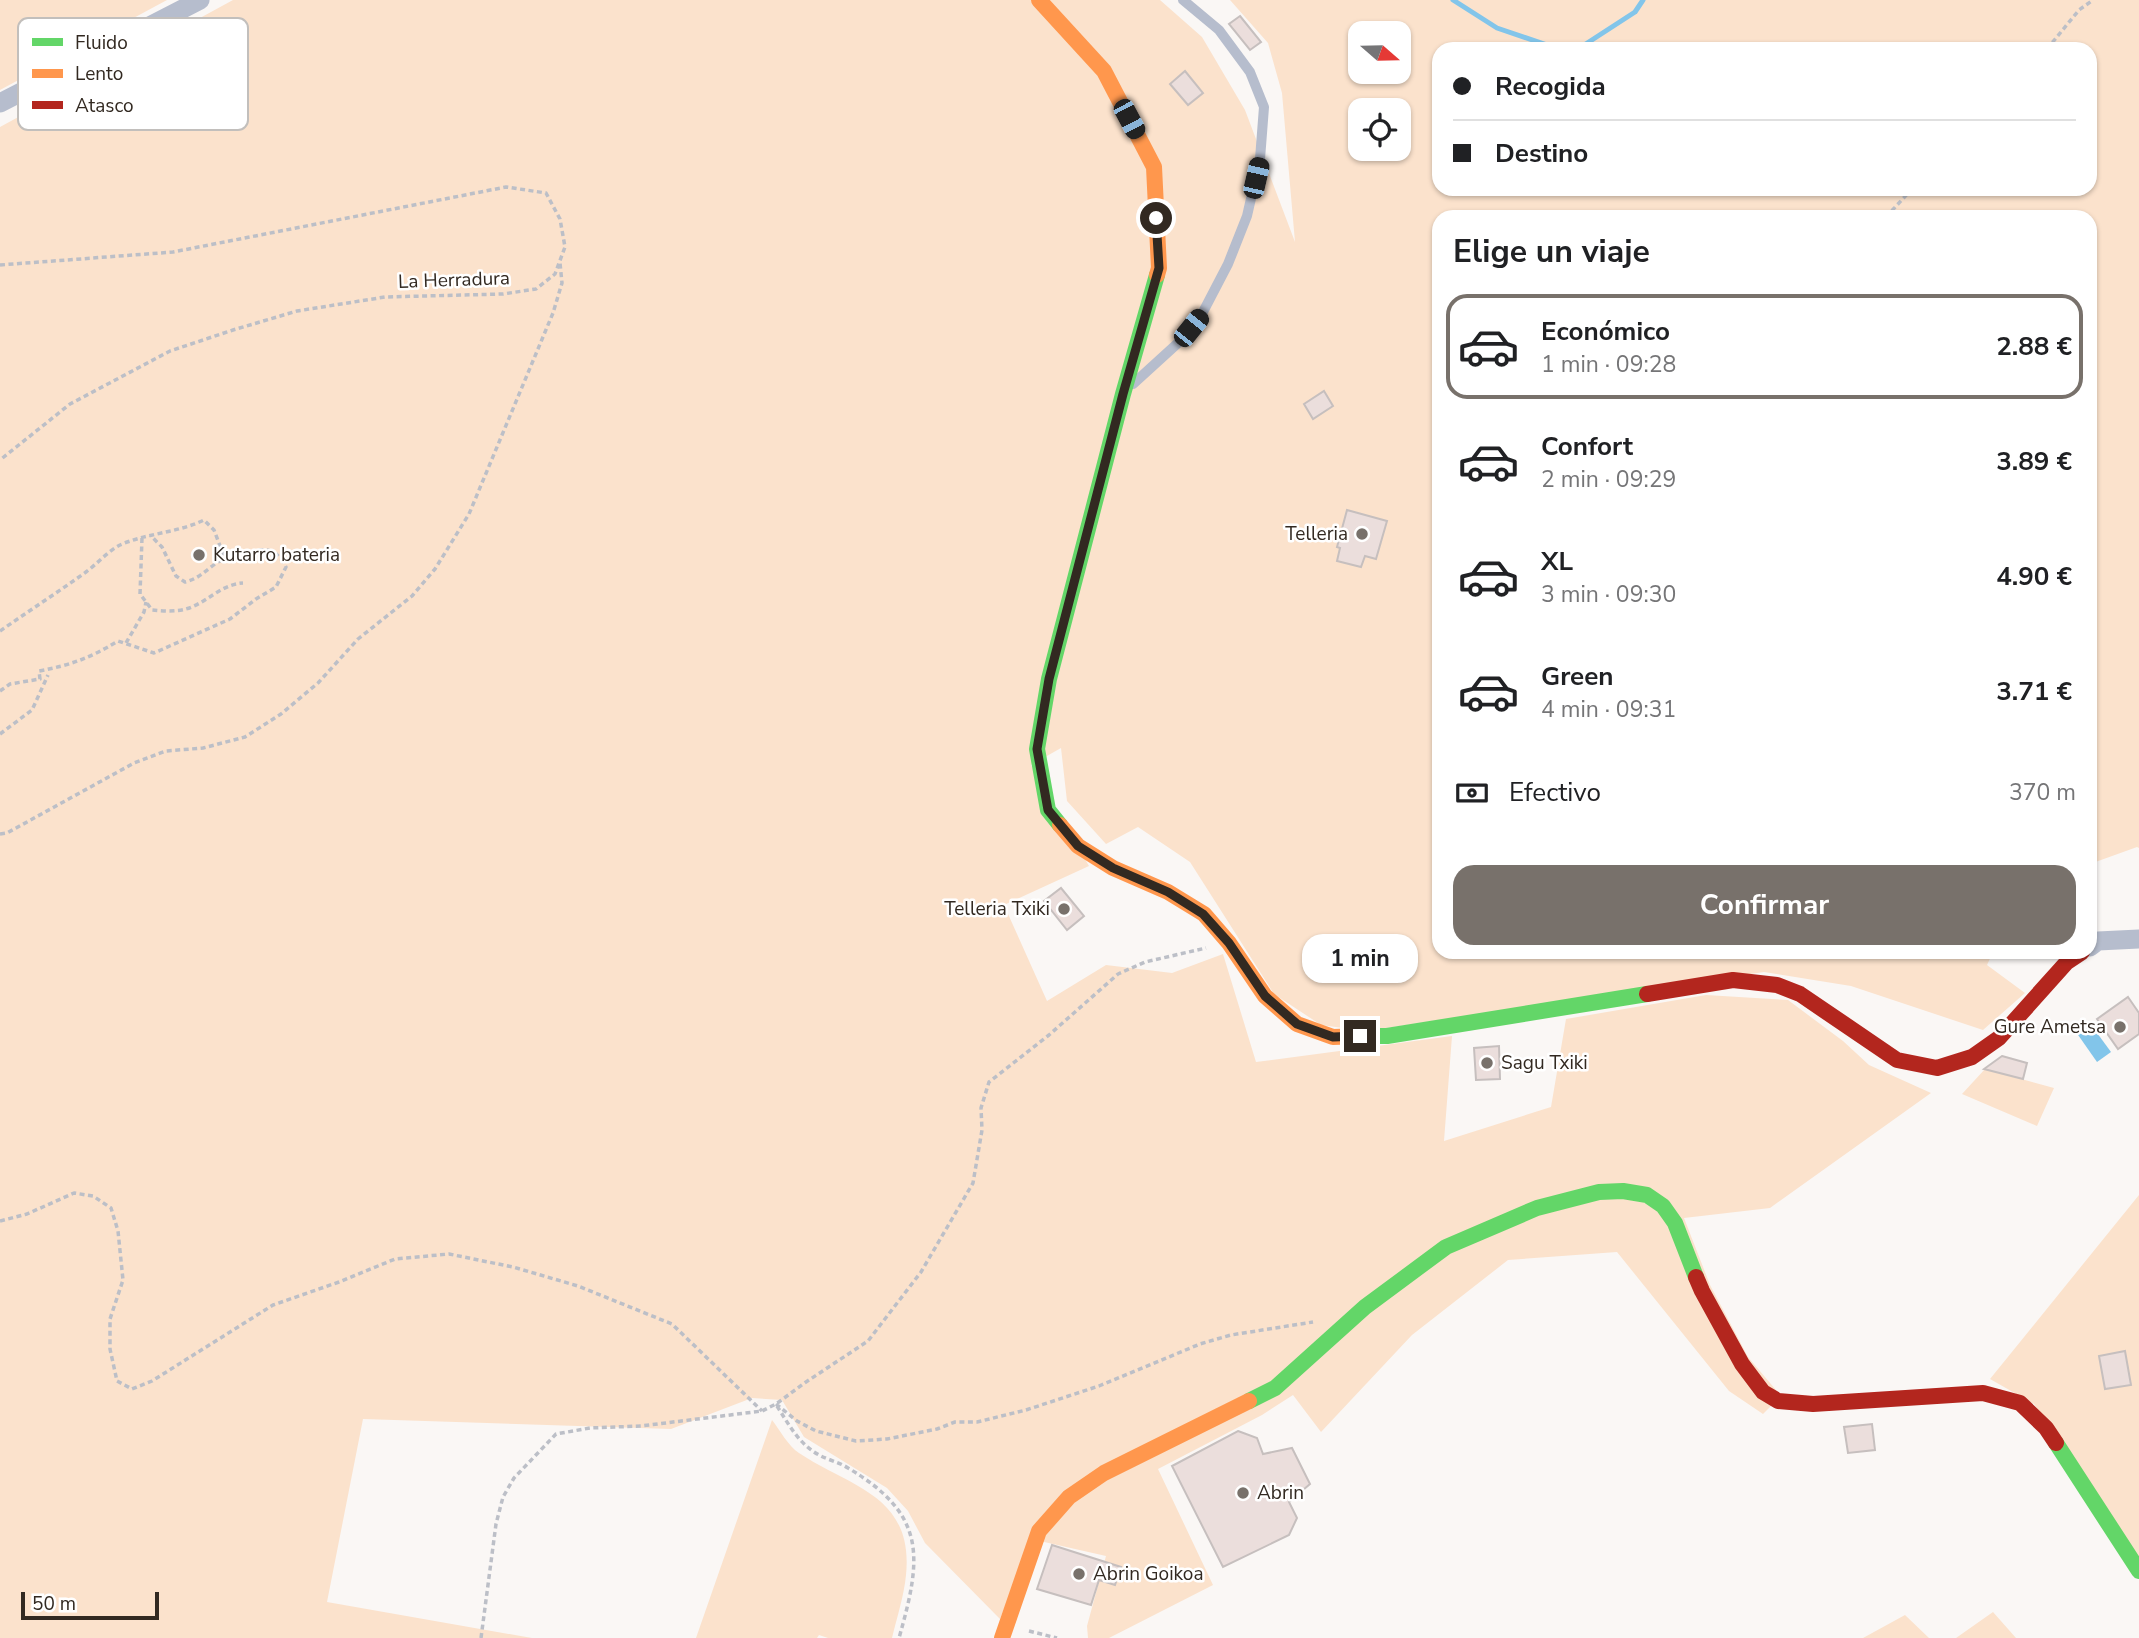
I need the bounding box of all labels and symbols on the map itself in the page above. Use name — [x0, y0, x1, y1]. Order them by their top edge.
legend — [18, 18, 248, 130]
north arrow — [1348, 21, 1410, 84]
text: Fluido — [75, 30, 128, 56]
text: Lento — [75, 61, 123, 87]
text: Atasco — [75, 93, 134, 119]
car — [1110, 96, 1149, 142]
car — [1242, 155, 1271, 201]
route start — [1140, 202, 1172, 234]
street label: La Herradura — [398, 265, 510, 295]
car — [1170, 305, 1213, 351]
place label: Telleria — [1285, 521, 1348, 547]
marker: Telleria — [1354, 526, 1370, 542]
place label: Kutarro bateria — [213, 542, 340, 568]
marker: Kutarro bateria — [191, 547, 207, 563]
place label: Telleria Txiki — [944, 896, 1050, 922]
marker: Telleria Txiki — [1056, 901, 1072, 917]
callout: 1 min — [1302, 934, 1418, 984]
place label: Gure Ametsa — [1994, 1014, 2106, 1040]
marker: Gure Ametsa — [2112, 1019, 2128, 1035]
route end — [1344, 1020, 1376, 1052]
place label: Sagu Txiki — [1501, 1050, 1588, 1076]
marker: Sagu Txiki — [1479, 1055, 1495, 1071]
place label: Abrin — [1257, 1480, 1304, 1506]
marker: Abrin — [1235, 1485, 1251, 1501]
place label: Abrin Goikoa — [1093, 1561, 1203, 1587]
marker: Abrin Goikoa — [1071, 1566, 1087, 1582]
scale bar — [21, 1589, 159, 1621]

